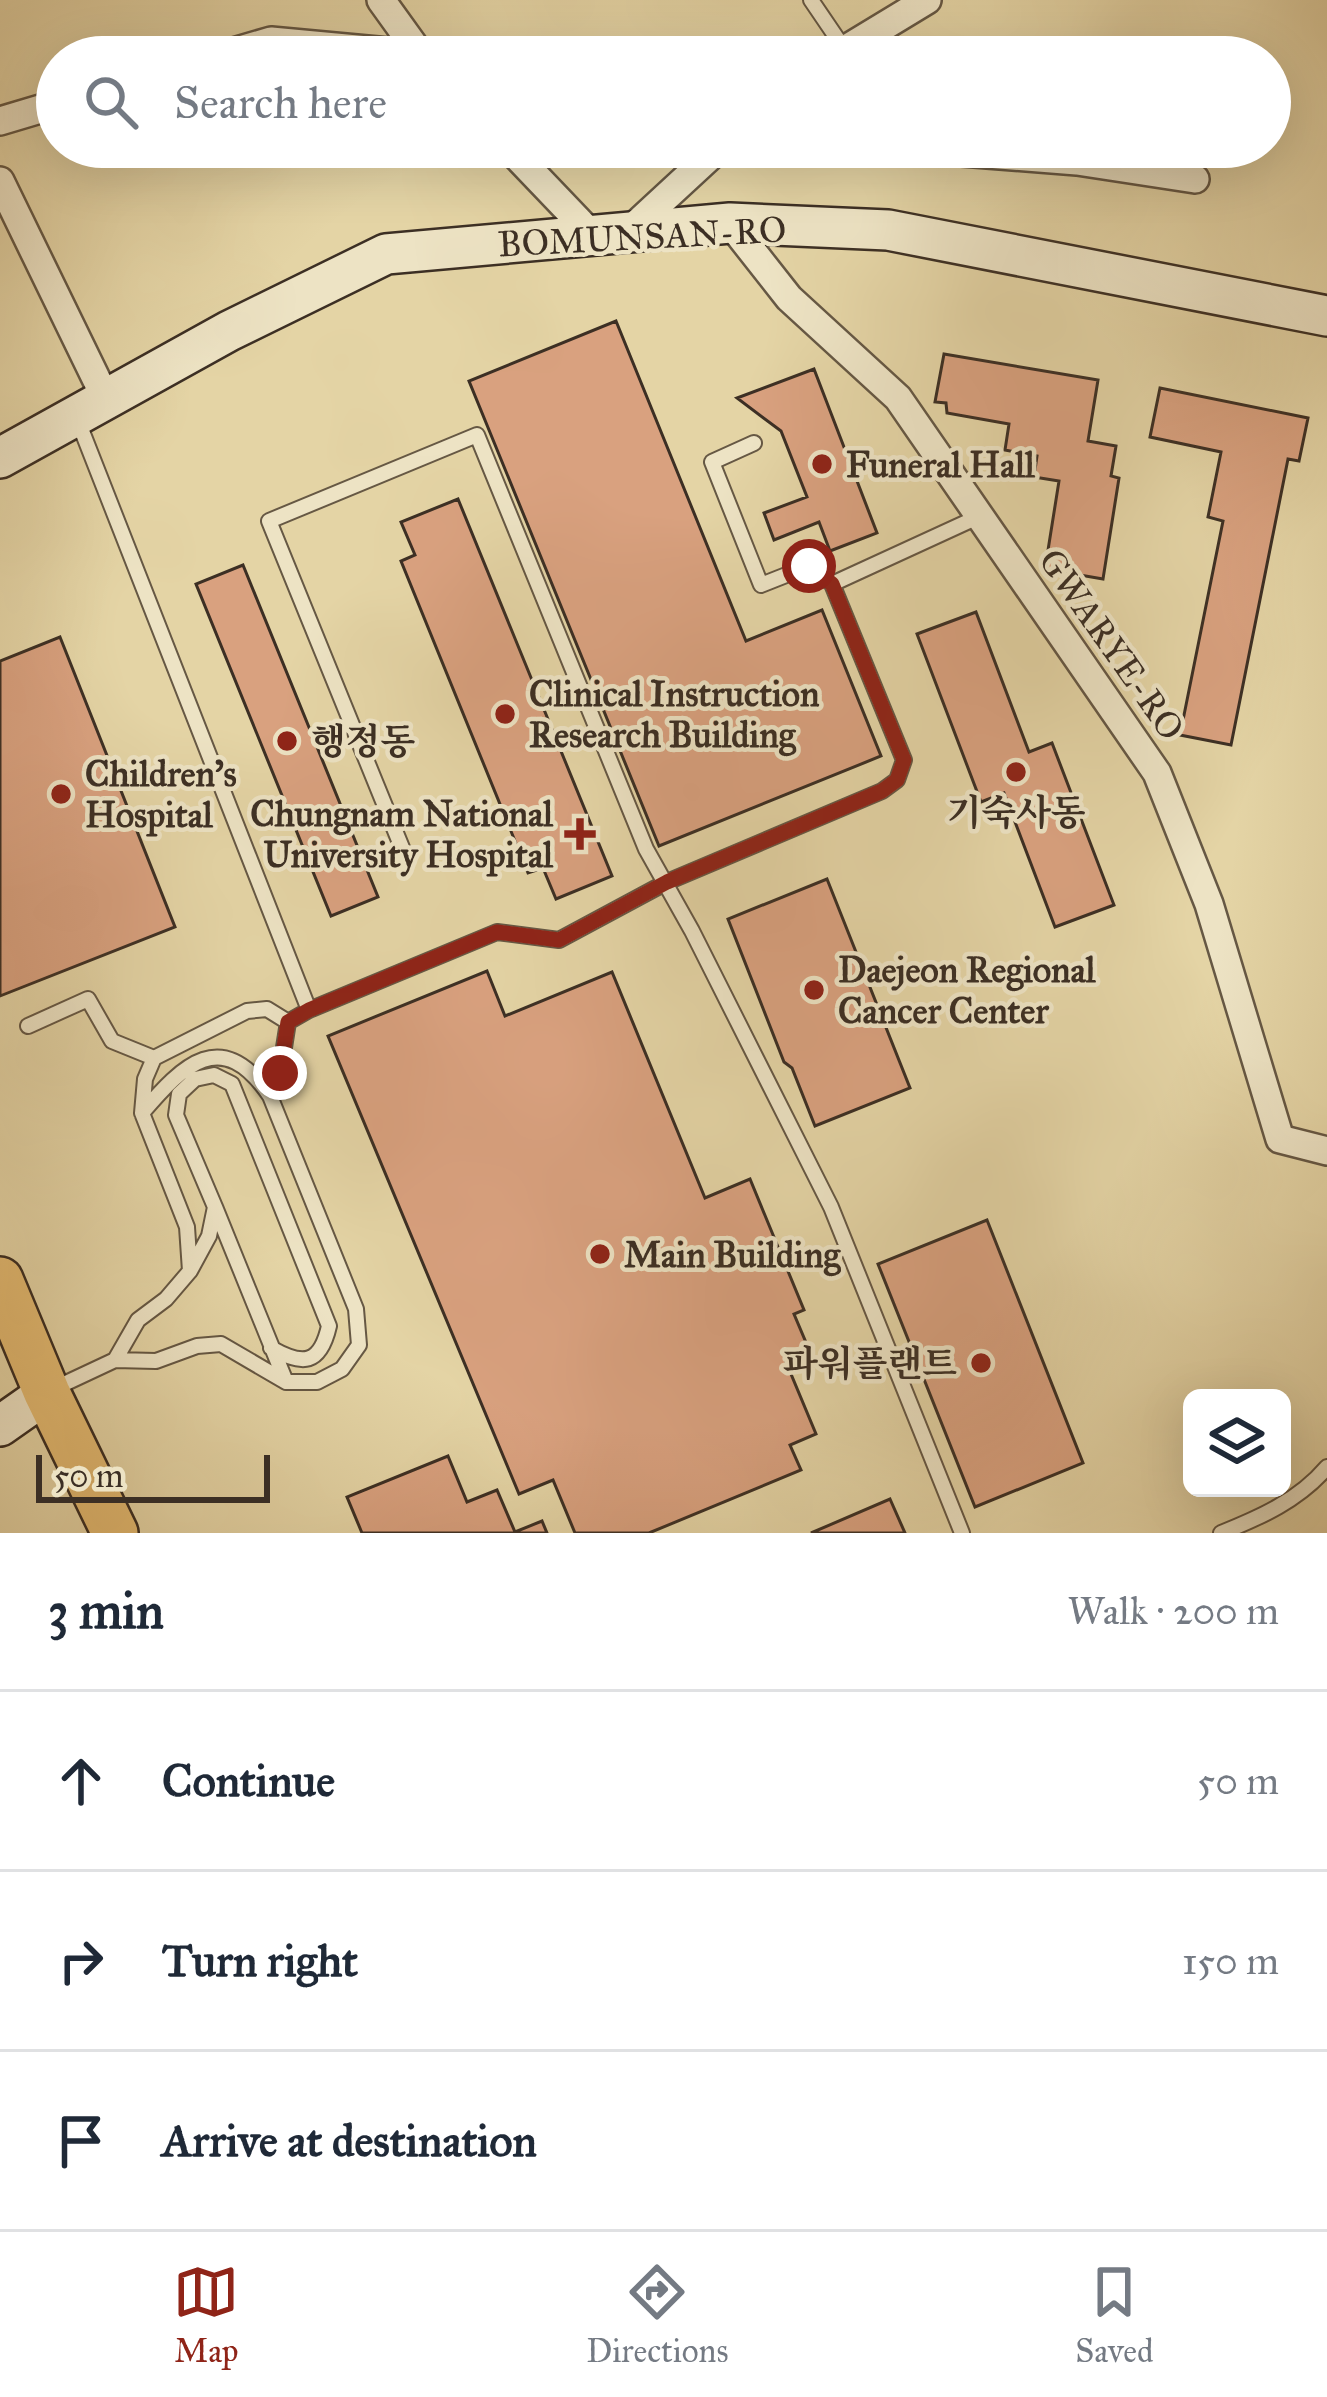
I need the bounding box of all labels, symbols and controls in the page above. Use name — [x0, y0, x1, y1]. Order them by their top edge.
search box — [36, 36, 1291, 168]
icon: search — [78, 69, 144, 135]
text: Search here — [174, 75, 387, 130]
street label: BOMUNSAN-RO — [497, 207, 787, 267]
place label: Funeral Hall — [846, 443, 1036, 487]
marker: Funeral Hall — [809, 451, 835, 477]
route start — [782, 539, 836, 593]
street label: GWARYE-RO — [1029, 540, 1193, 749]
place label: Clinical Instruction Research Building — [529, 672, 820, 757]
marker: Clinical Instruction Research Building — [492, 701, 518, 727]
place label: 행정동 — [311, 720, 416, 764]
marker: 행정동 — [274, 728, 300, 754]
place label: Children's Hospital — [85, 752, 237, 837]
marker: 기숙사동 — [1003, 759, 1029, 785]
marker: Children's Hospital — [48, 781, 74, 807]
place label: 기숙사동 — [946, 791, 1086, 835]
place label: Chungnam National University Hospital — [250, 792, 554, 877]
marker: Chungnam National University Hospital — [564, 818, 596, 850]
place label: Daejeon Regional Cancer Center — [838, 948, 1097, 1033]
marker: Daejeon Regional Cancer Center — [801, 977, 827, 1003]
route end — [253, 1046, 307, 1100]
place label: Main Building — [624, 1233, 841, 1277]
marker: Main Building — [587, 1241, 613, 1267]
place label: 파워플랜트 — [783, 1342, 957, 1386]
marker: 파워플랜트 — [968, 1350, 994, 1376]
map controls — [1183, 1389, 1291, 1497]
button: layers — [1183, 1389, 1291, 1497]
scale bar — [36, 1449, 270, 1502]
text: 50 m — [54, 1456, 123, 1496]
text: 3 min — [48, 1580, 164, 1642]
text: Walk · 200 m — [1068, 1587, 1279, 1635]
icon: ahead — [48, 1748, 114, 1814]
text: Continue — [162, 1753, 335, 1808]
text: 50 m — [1197, 1757, 1279, 1805]
icon: right — [48, 1928, 114, 1994]
text: Turn right — [162, 1933, 358, 1988]
text: 150 m — [1182, 1937, 1279, 1985]
icon: arrive — [48, 2108, 114, 2174]
text: Arrive at destination — [162, 2113, 537, 2168]
tab: Map — [173, 2259, 239, 2371]
tab: Directions — [586, 2259, 728, 2371]
tab: Saved — [1075, 2259, 1154, 2371]

